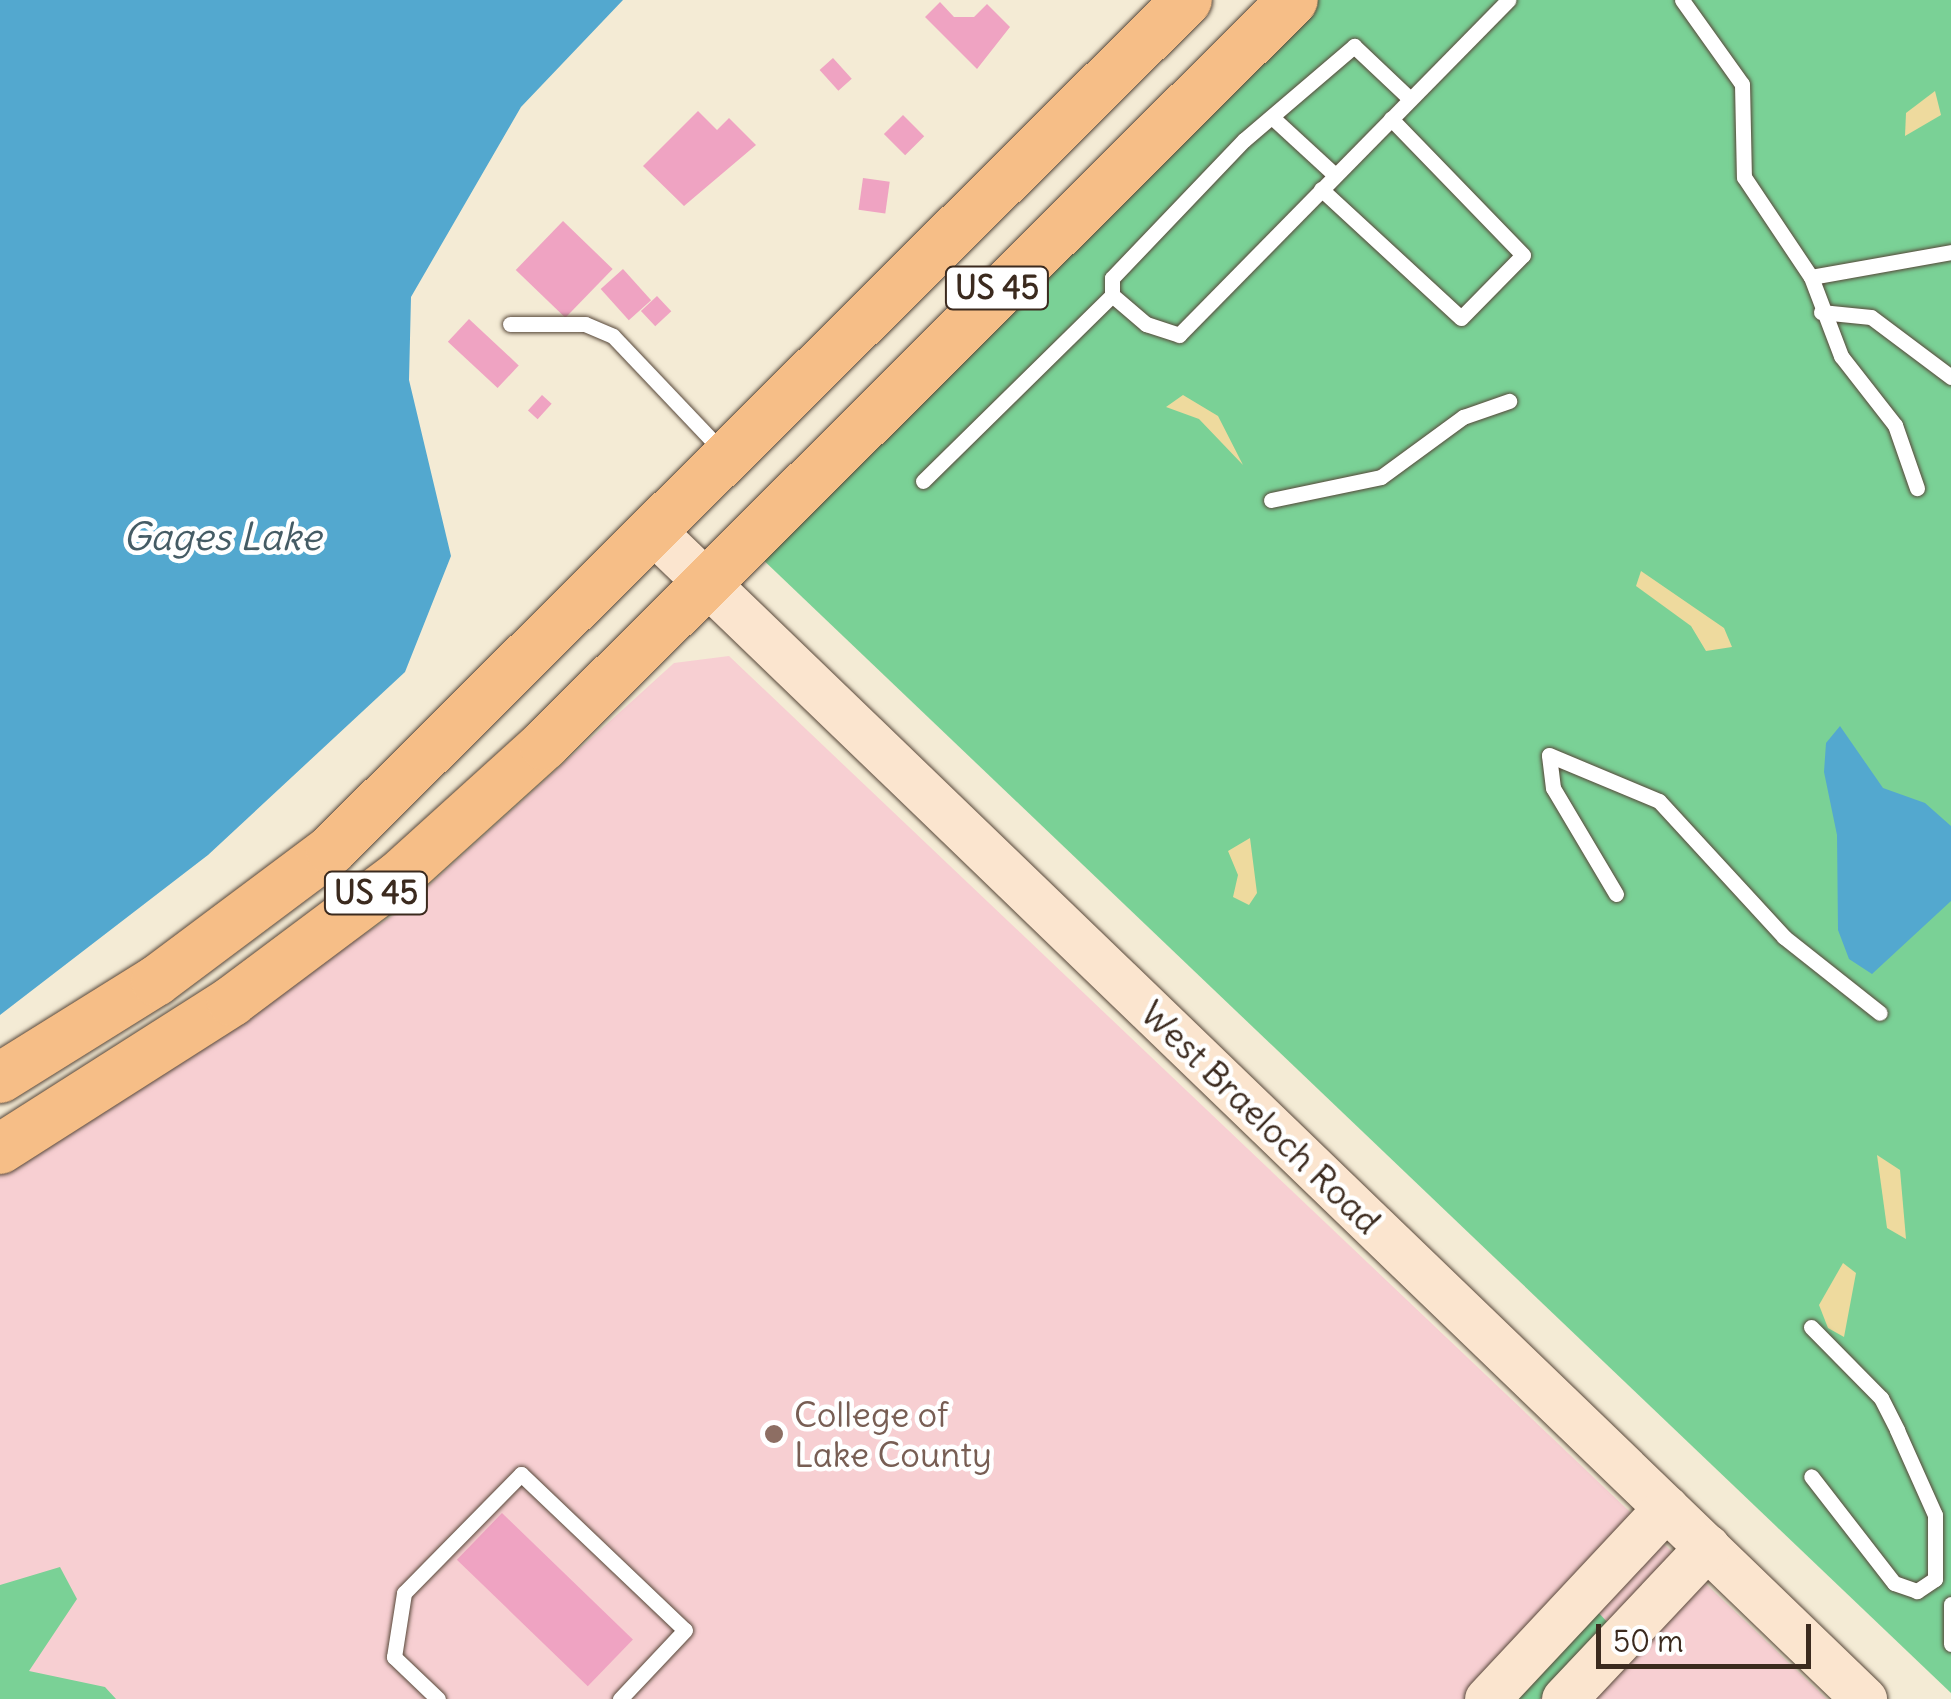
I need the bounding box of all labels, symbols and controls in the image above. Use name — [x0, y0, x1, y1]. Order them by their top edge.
road number: US 45 — [944, 261, 1050, 315]
water label: Gages Lake — [123, 514, 321, 560]
road number: US 45 — [324, 866, 428, 920]
street label: West Braeloch Road — [1132, 992, 1390, 1242]
place label: College of Lake County — [794, 1393, 992, 1475]
marker: College of Lake County — [763, 1423, 785, 1445]
scale bar — [1601, 1604, 1816, 1666]
text: 50 m — [1613, 1622, 1683, 1660]

